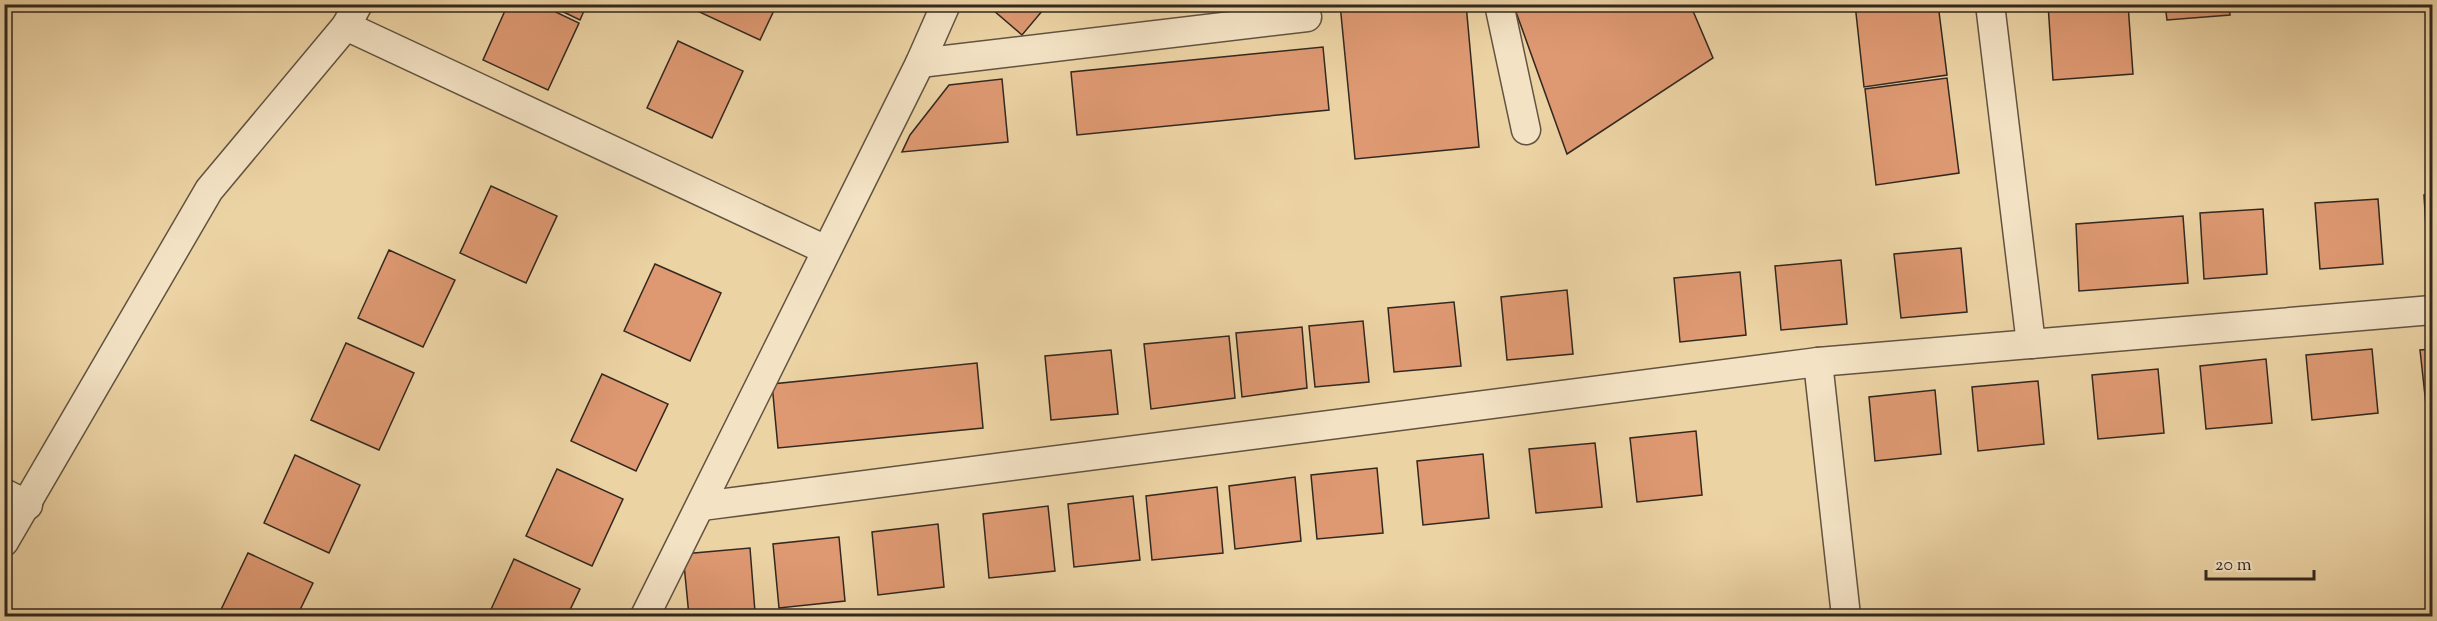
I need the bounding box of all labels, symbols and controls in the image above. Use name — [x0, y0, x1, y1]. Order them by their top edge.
scale bar — [2206, 543, 2314, 581]
text: 20 m — [2215, 553, 2252, 579]

